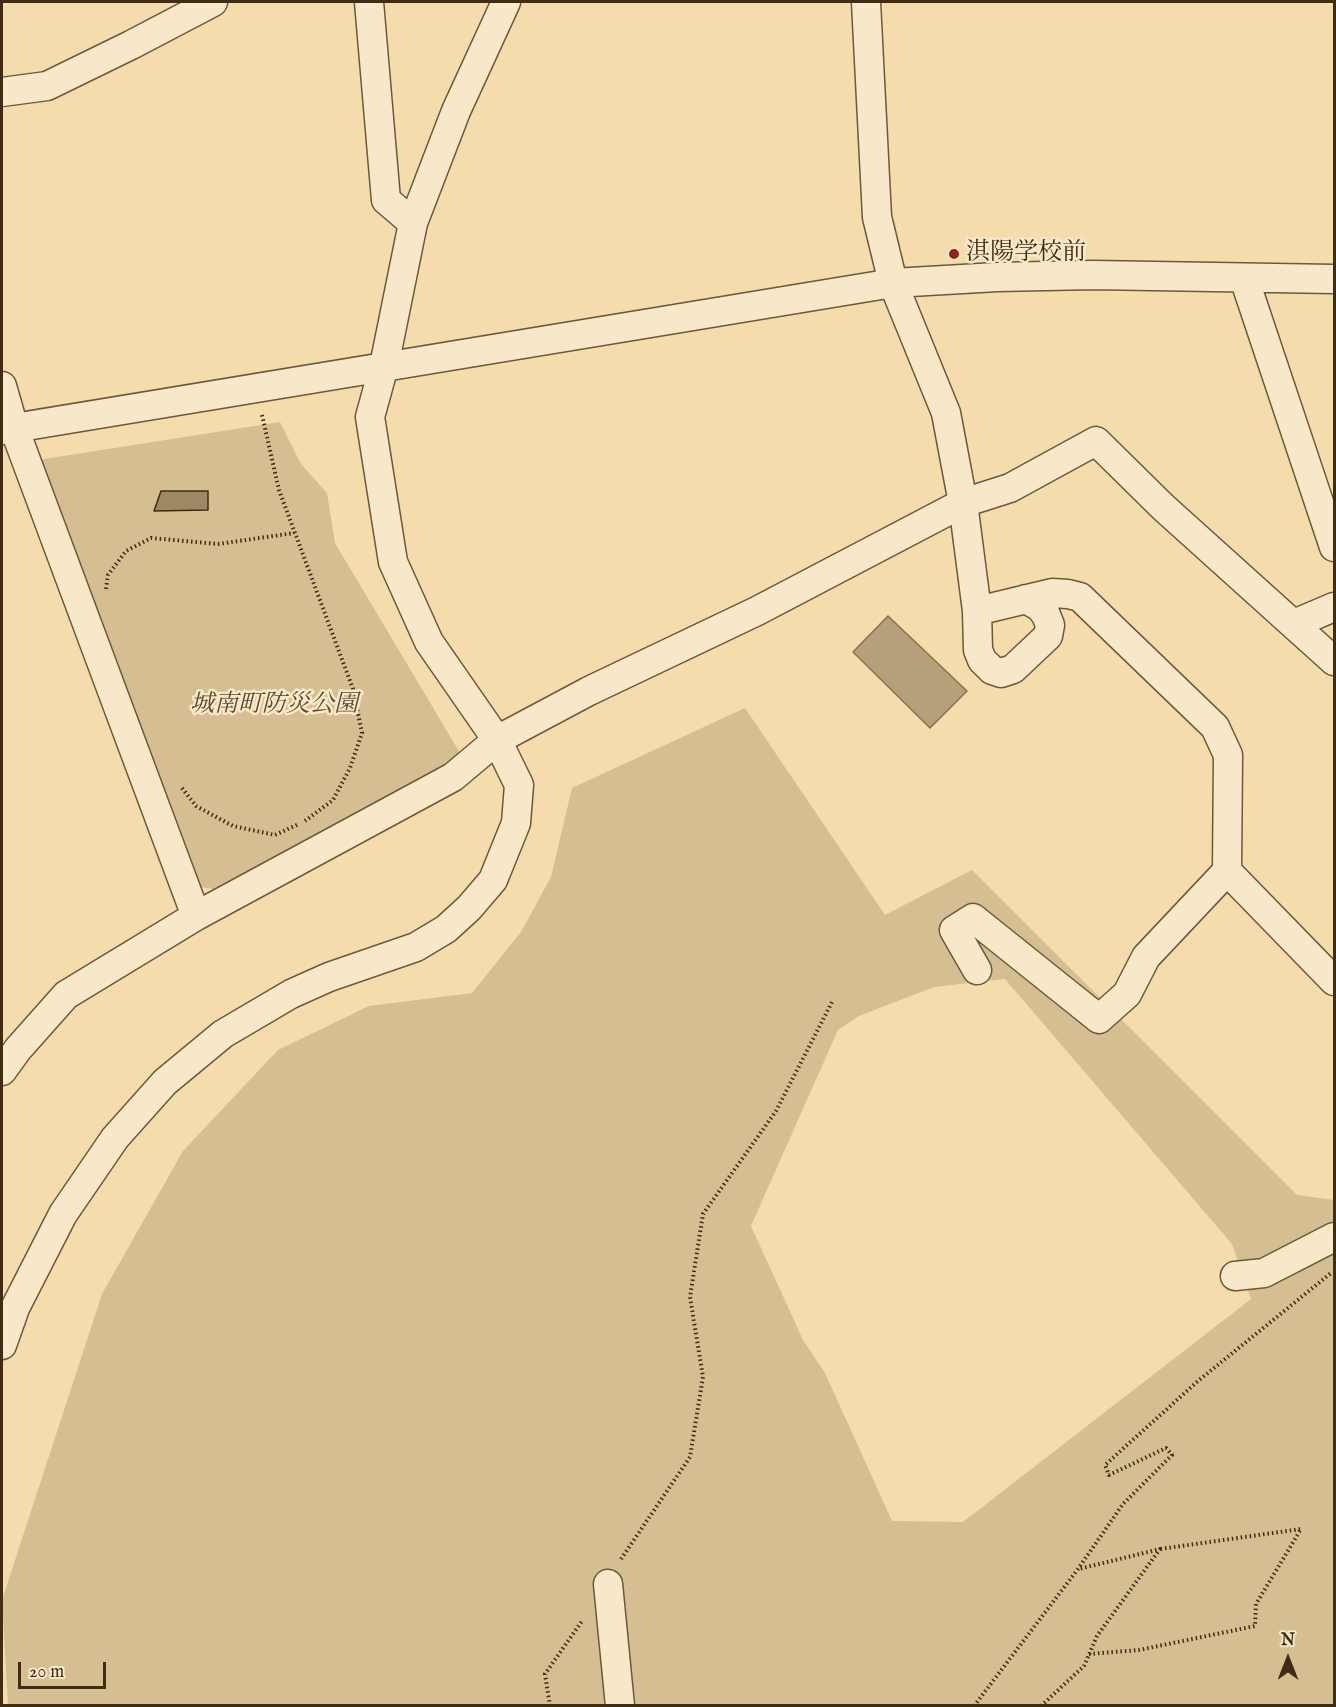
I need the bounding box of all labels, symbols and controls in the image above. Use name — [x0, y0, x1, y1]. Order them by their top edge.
place label: 淇陽学校前 — [966, 240, 1086, 268]
marker: 淇陽学校前 — [947, 247, 961, 261]
park label: 城南町防災公園 — [190, 692, 358, 720]
north arrow — [1258, 1629, 1318, 1689]
text: N — [1281, 1631, 1295, 1651]
scale bar — [21, 1650, 110, 1688]
text: 20 m — [29, 1661, 64, 1684]

